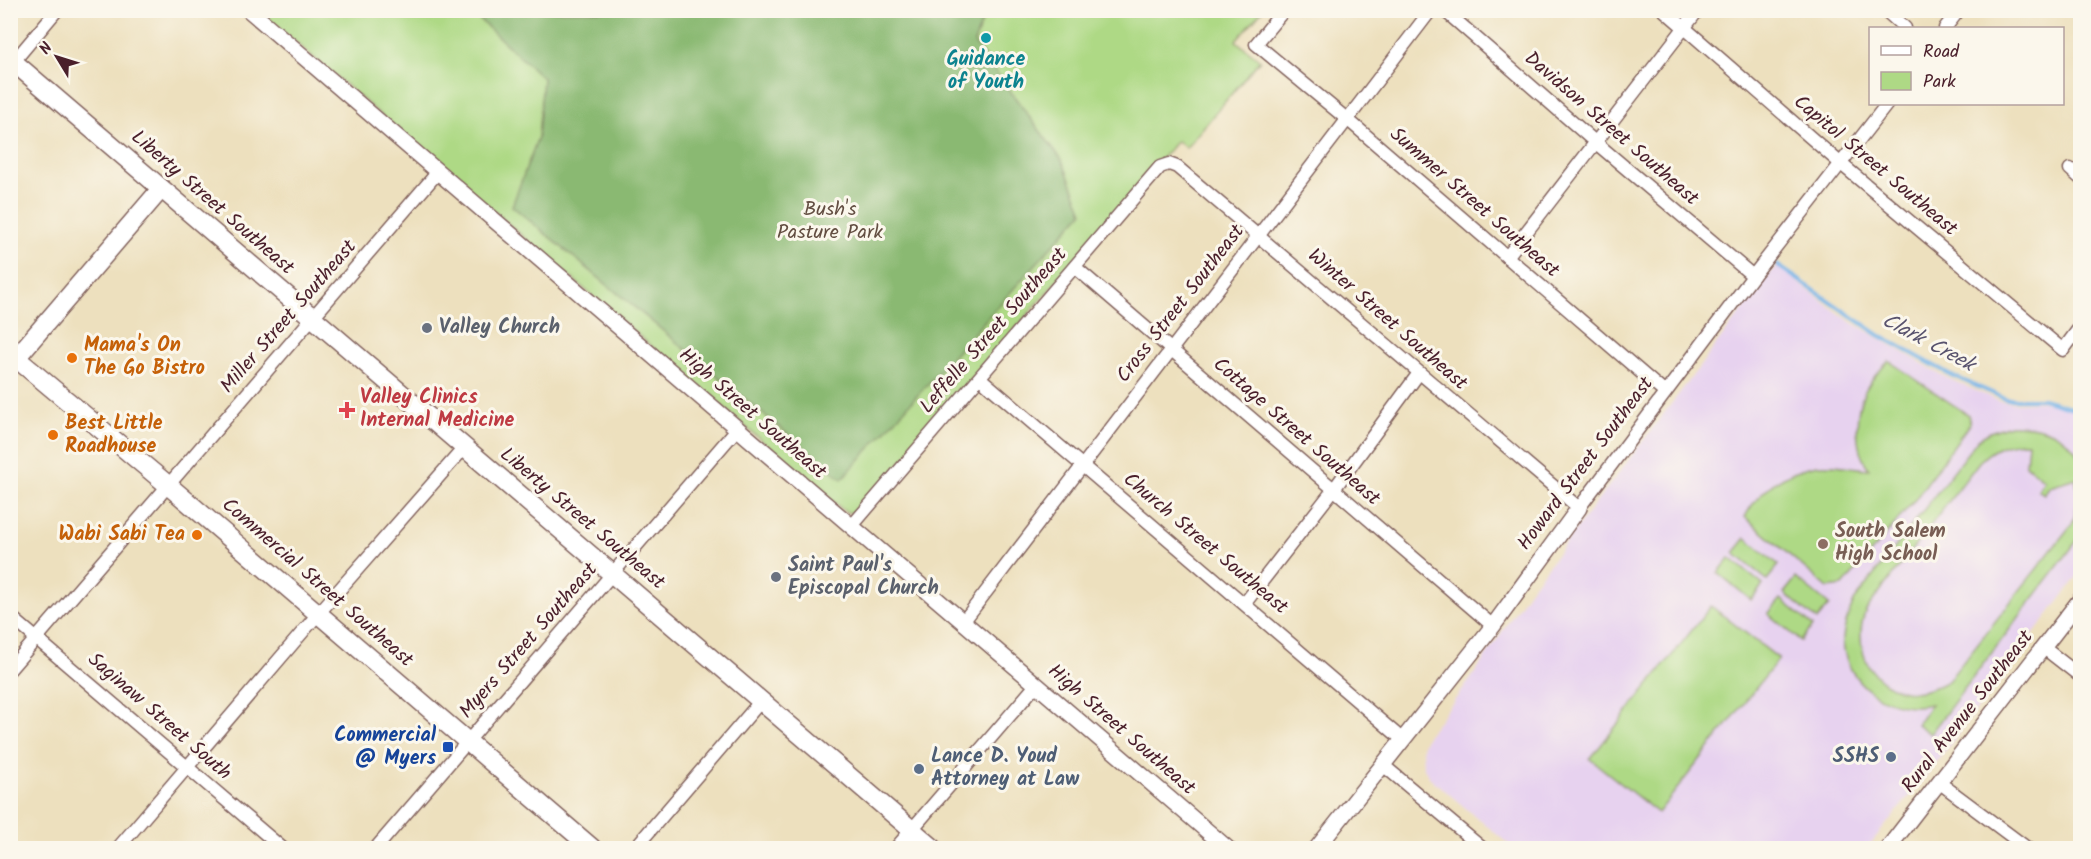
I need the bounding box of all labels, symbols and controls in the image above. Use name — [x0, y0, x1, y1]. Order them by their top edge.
north arrow — [27, 27, 87, 87]
legend — [1869, 27, 2064, 105]
marker: Guidance of Youth — [979, 31, 993, 45]
text: N — [33, 37, 59, 60]
text: Road — [1923, 38, 1960, 67]
place label: Guidance of Youth — [947, 44, 1025, 99]
street label: Davidson Street Southeast — [1516, 44, 1706, 214]
text: Park — [1923, 68, 1956, 97]
street label: Capitol Street Southeast — [1786, 87, 1965, 245]
street label: Summer Street Southeast — [1382, 120, 1567, 286]
street label: Liberty Street Southeast — [123, 123, 301, 283]
park label: Bush's Pasture Park — [777, 194, 884, 249]
street label: Cross Street Southeast — [1109, 218, 1253, 390]
street label: Miller Street Southeast — [213, 233, 365, 401]
street label: Leffelle Street Southeast — [912, 240, 1076, 421]
street label: Winter Street Southeast — [1300, 241, 1475, 399]
water label: Clark Creek — [1876, 305, 1983, 383]
place label: Valley Church — [439, 312, 560, 344]
marker: Valley Church — [420, 321, 434, 335]
place label: Mama's On The Go Bistro — [84, 330, 205, 385]
street label: High Street Southeast — [671, 340, 833, 488]
street label: Cottage Street Southeast — [1205, 350, 1387, 514]
marker: Mama's On The Go Bistro — [65, 351, 79, 365]
street label: Howard Street Southeast — [1510, 370, 1662, 558]
place label: Valley Clinics Internal Medicine — [360, 382, 514, 437]
marker: Valley Clinics Internal Medicine — [338, 401, 356, 419]
place label: Best Little Roadhouse — [65, 408, 163, 463]
marker: Best Little Roadhouse — [46, 428, 60, 442]
street label: Liberty Street Southeast — [492, 440, 672, 598]
street label: Church Street Southeast — [1115, 465, 1295, 623]
street label: Commercial Street Southeast — [214, 490, 420, 676]
place label: South Salem High School — [1835, 516, 1946, 571]
place label: Wabi Sabi Tea — [59, 519, 185, 551]
marker: Wabi Sabi Tea — [190, 528, 204, 542]
marker: South Salem High School — [1816, 537, 1830, 551]
place label: Saint Paul's Episcopal Church — [788, 550, 939, 605]
street label: Myers Street Southeast — [452, 555, 606, 726]
marker: Saint Paul's Episcopal Church — [769, 570, 783, 584]
street label: Rural Avenue Southeast — [1894, 623, 2042, 800]
street label: Saginaw Street South — [80, 645, 238, 789]
street label: High Street Southeast — [1040, 656, 1202, 804]
place label: Commercial @ Myers — [334, 720, 437, 775]
marker: Commercial @ Myers — [441, 740, 455, 754]
place label: Lance D. Youd Attorney at Law — [931, 741, 1080, 796]
place label: SSHS — [1833, 741, 1880, 773]
marker: SSHS — [1884, 750, 1898, 764]
marker: Lance D. Youd Attorney at Law — [912, 762, 926, 776]

